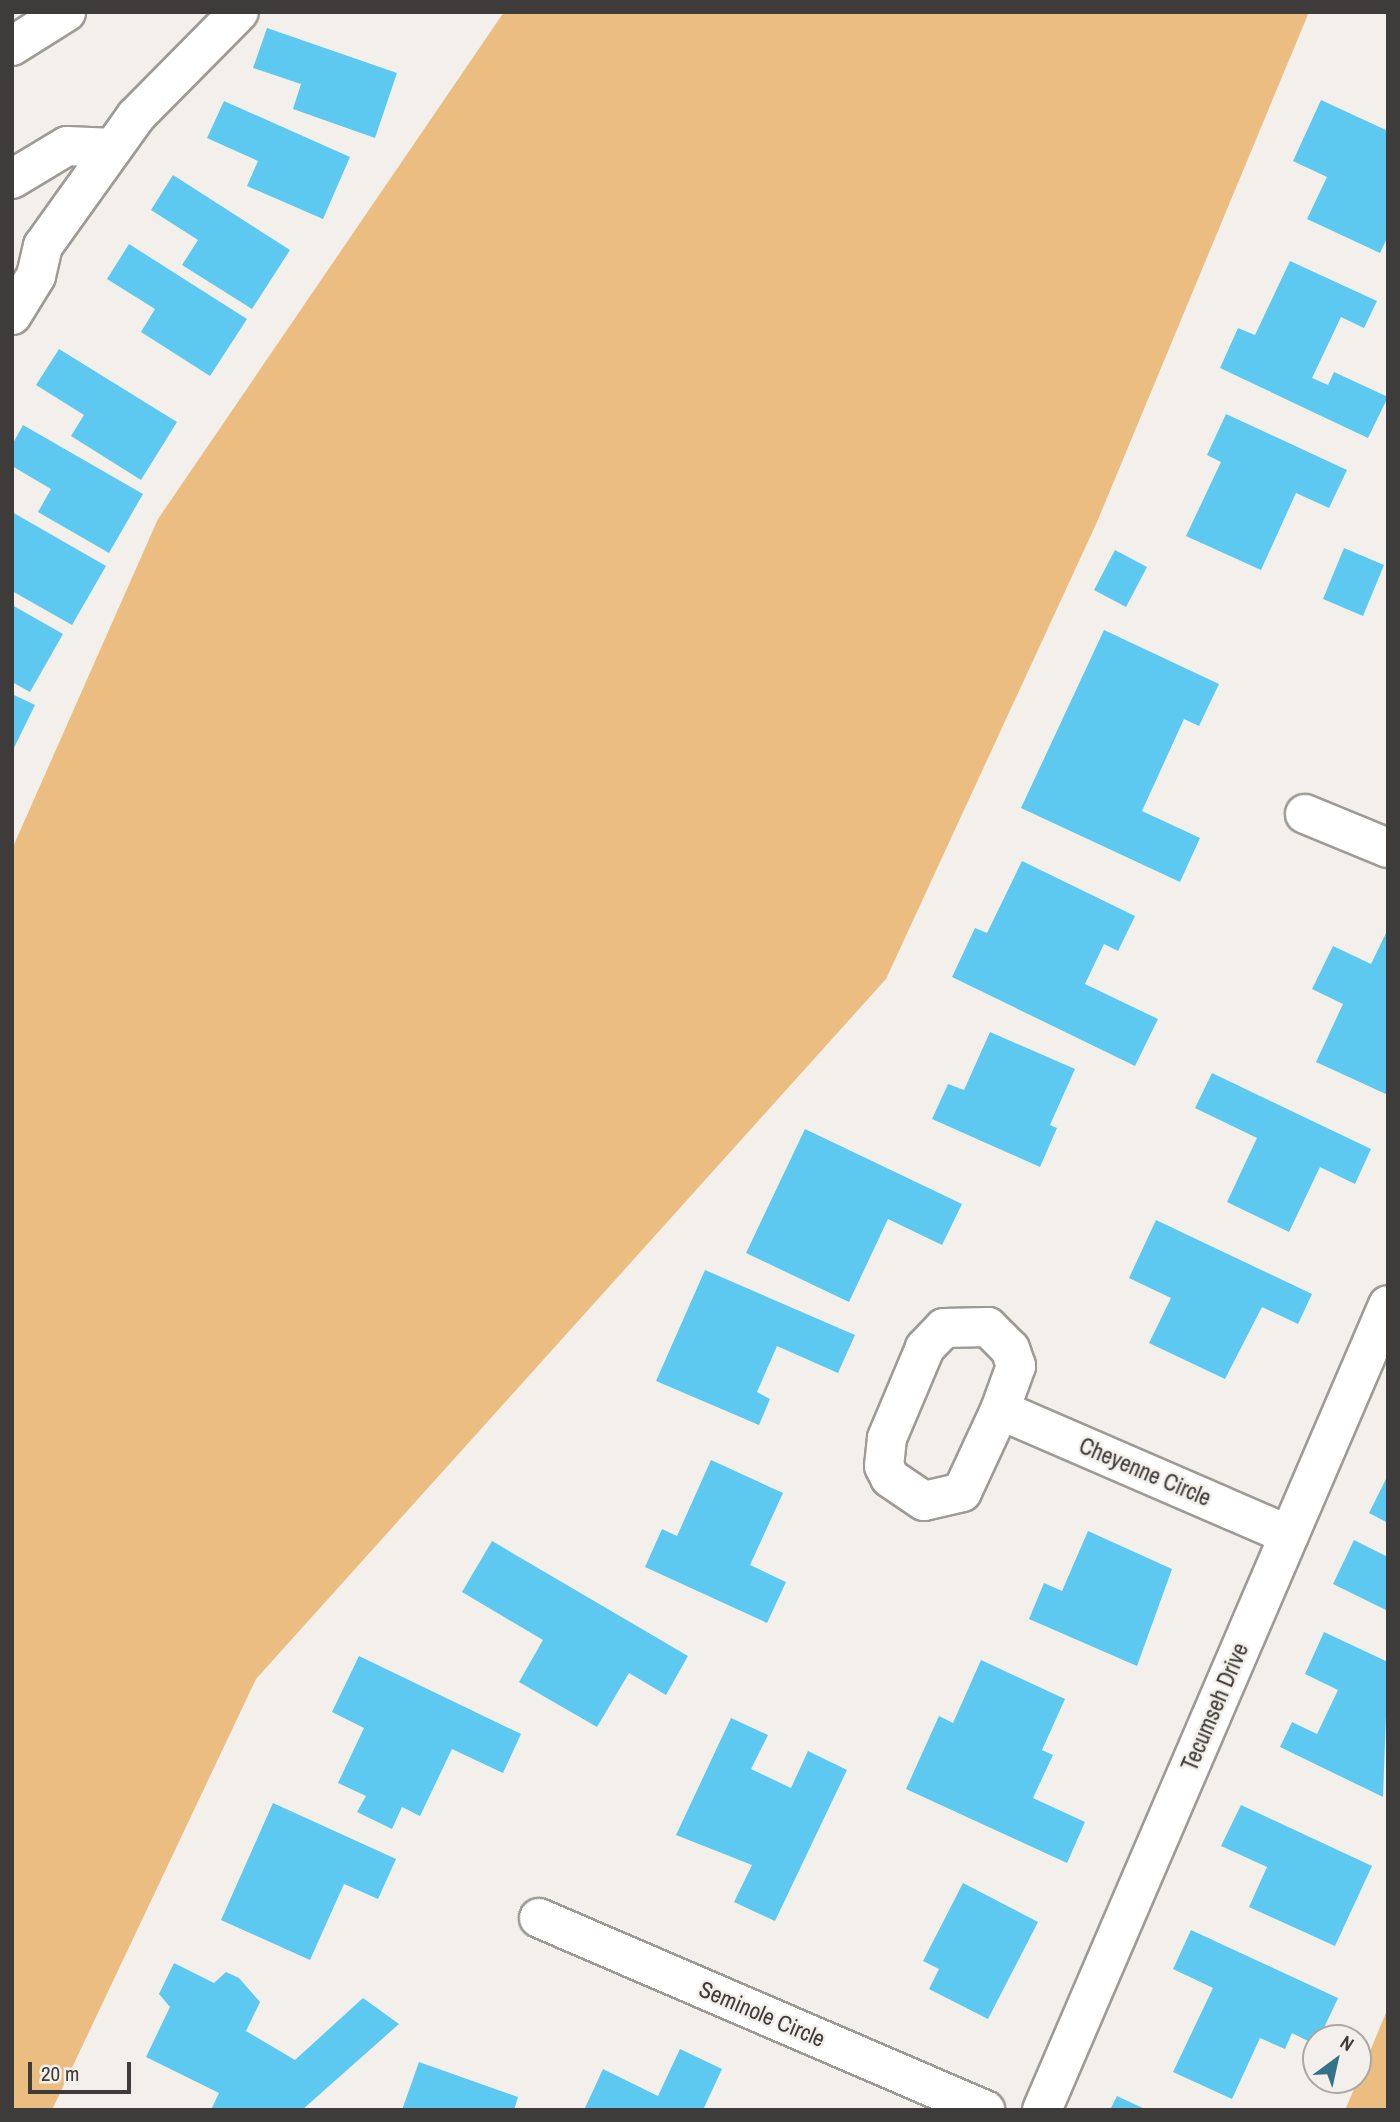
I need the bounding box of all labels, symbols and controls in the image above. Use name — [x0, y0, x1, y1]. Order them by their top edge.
street label: Cheyenne Circle — [1075, 1432, 1215, 1512]
street label: Tecumseh Drive — [1176, 1639, 1254, 1775]
street label: Seminole Circle — [695, 1975, 829, 2053]
north arrow — [1302, 2024, 1372, 2094]
text: N — [1336, 2029, 1359, 2057]
scale bar — [32, 2048, 135, 2092]
text: 20 m — [41, 2059, 79, 2088]

